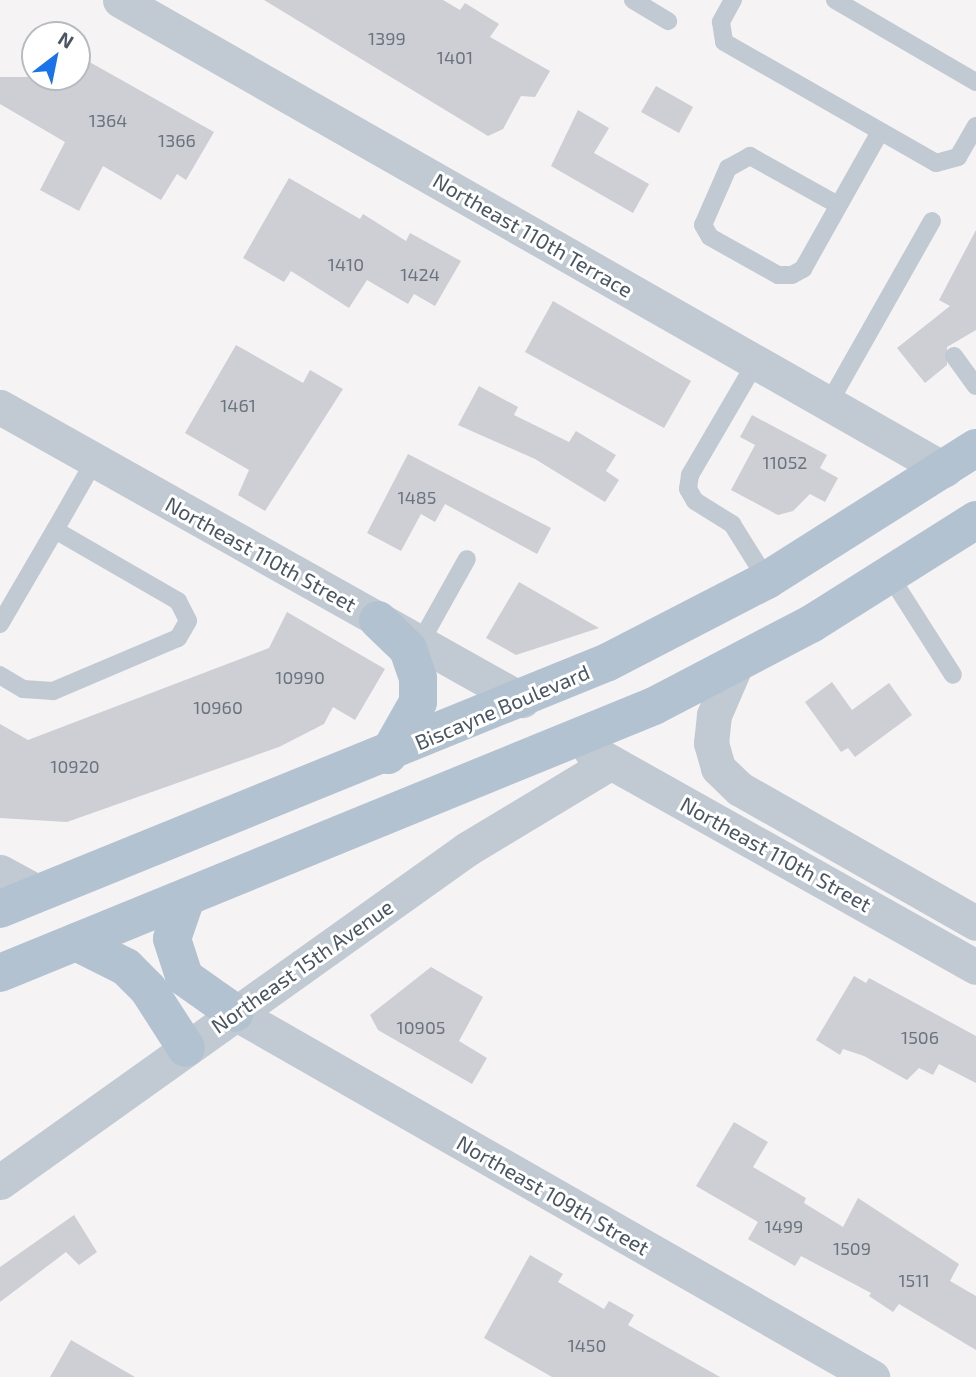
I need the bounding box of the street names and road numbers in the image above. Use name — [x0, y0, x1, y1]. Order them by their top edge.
street label: Northeast 110th Terrace — [429, 167, 637, 303]
street label: Northeast 110th Street — [161, 491, 361, 617]
street label: Biscayne Boulevard — [411, 659, 593, 755]
street label: Northeast 110th Street — [676, 791, 876, 917]
street label: Northeast 15th Avenue — [206, 894, 398, 1038]
street label: Northeast 109th Street — [452, 1130, 654, 1260]

